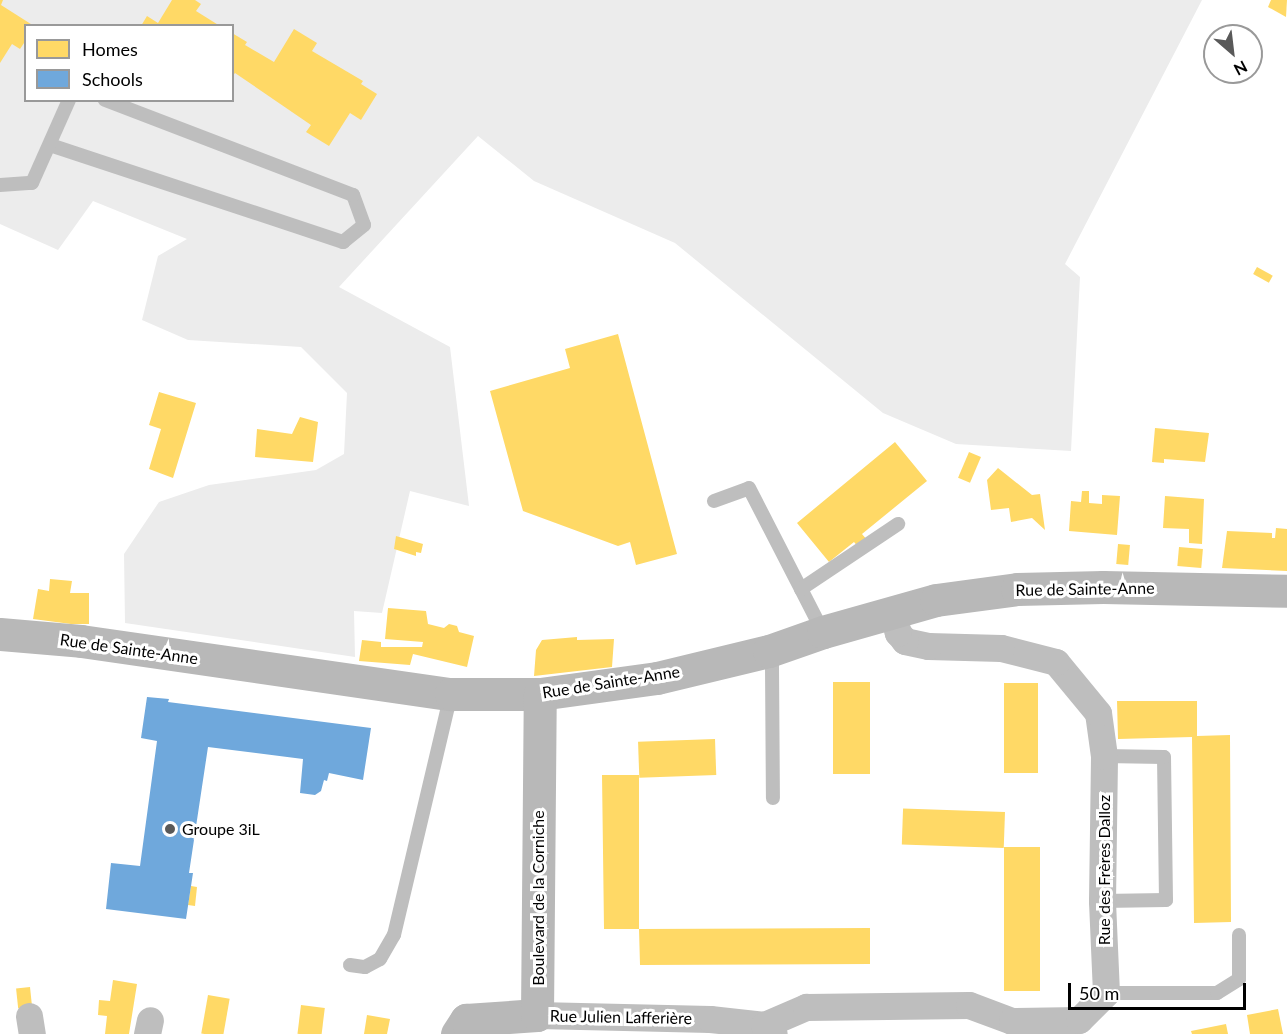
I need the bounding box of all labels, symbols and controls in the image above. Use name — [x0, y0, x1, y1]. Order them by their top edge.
legend — [24, 24, 234, 102]
north arrow — [1203, 24, 1263, 84]
text: Homes — [82, 38, 138, 60]
text: N — [1231, 57, 1251, 80]
text: Schools — [82, 68, 143, 90]
street label: Rue de Sainte-Anne — [1015, 578, 1155, 600]
street label: Rue de Sainte-Anne — [59, 630, 199, 668]
street label: Rue de Sainte-Anne — [541, 662, 681, 702]
street label: Rue des Frères Dalloz — [1094, 795, 1114, 945]
street label: Boulevard de la Corniche — [528, 810, 548, 986]
place label: Groupe 3iL — [182, 819, 260, 839]
marker: Groupe 3iL — [163, 822, 177, 836]
scale bar — [1071, 971, 1250, 1009]
text: 50 m — [1079, 982, 1119, 1004]
street label: Rue Julien Lafferière — [550, 1006, 692, 1028]

